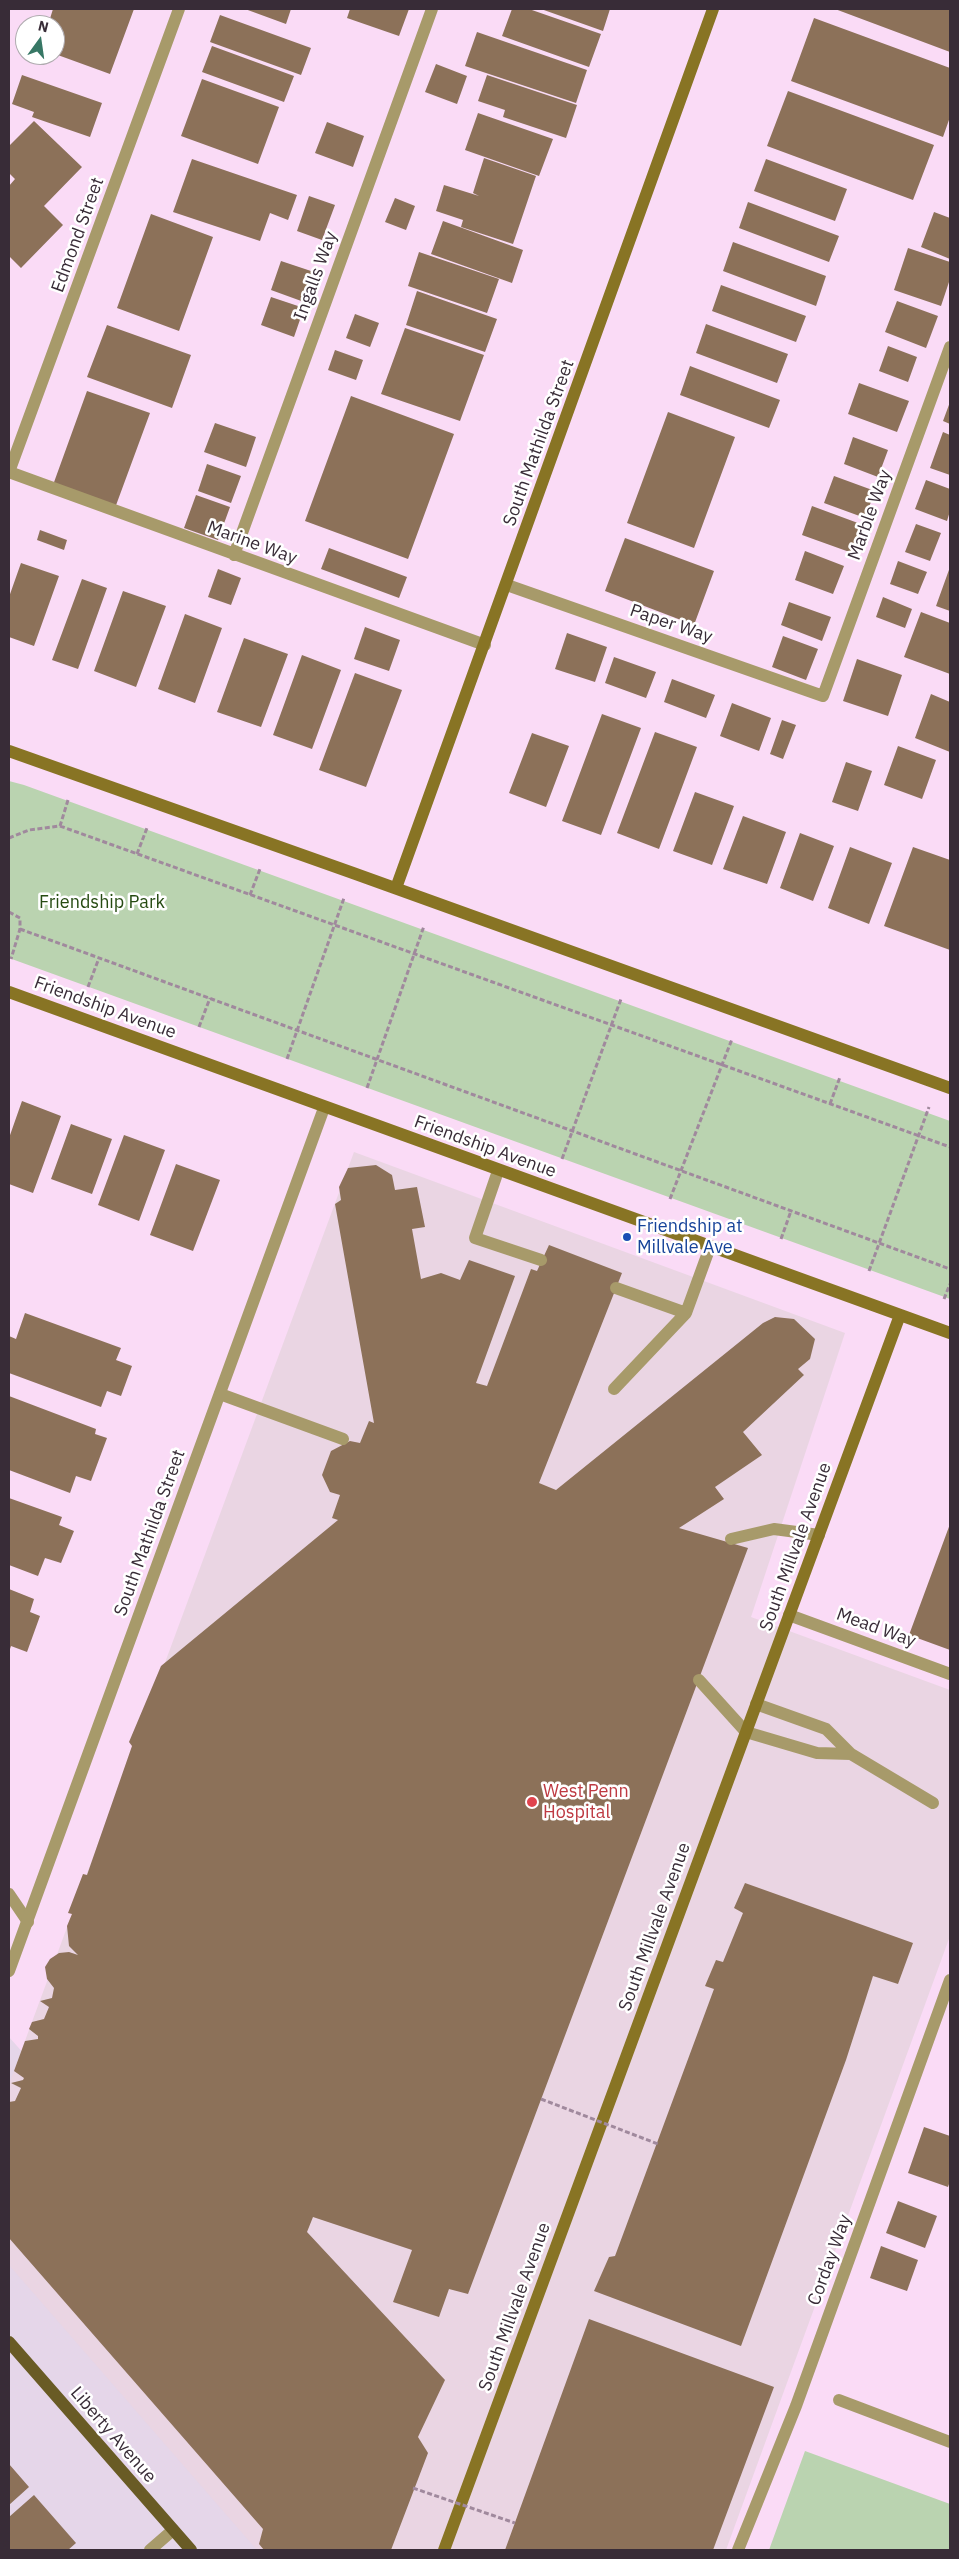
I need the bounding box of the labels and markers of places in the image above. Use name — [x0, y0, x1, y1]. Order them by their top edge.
place label: Friendship at Millvale Ave — [637, 1216, 742, 1258]
marker: Friendship at Millvale Ave — [621, 1231, 633, 1243]
place label: West Penn Hospital — [543, 1781, 629, 1824]
marker: West Penn Hospital — [525, 1795, 539, 1809]

